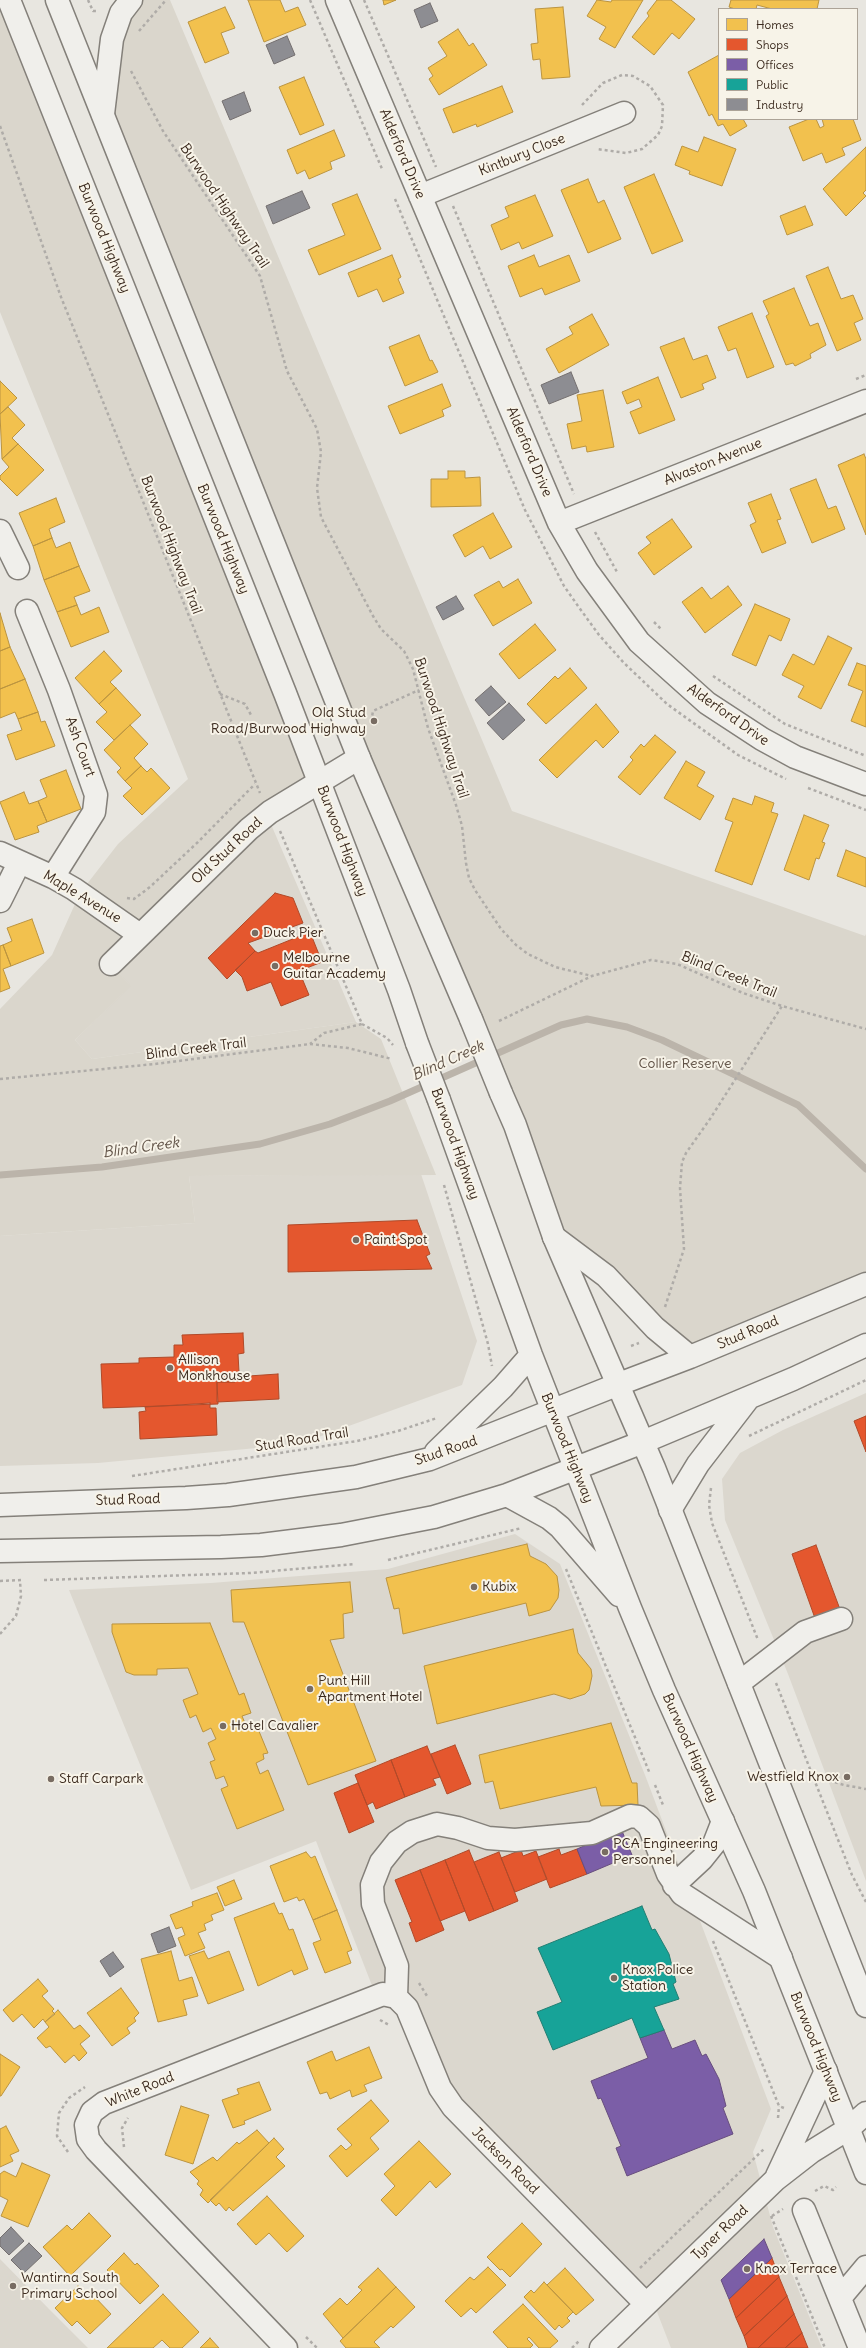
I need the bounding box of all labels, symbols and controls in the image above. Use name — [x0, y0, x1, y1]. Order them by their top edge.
legend — [718, 8, 858, 120]
text: Homes — [756, 17, 794, 32]
text: Shops — [756, 37, 789, 52]
text: Offices — [756, 57, 794, 72]
text: Public — [756, 77, 788, 92]
text: Industry — [756, 97, 803, 112]
street label: Alderford Drive — [376, 107, 428, 201]
street label: Kintbury Close — [476, 130, 568, 180]
street label: Burwood Highway Trail — [176, 140, 272, 272]
street label: Burwood Highway — [74, 181, 134, 295]
street label: Alderford Drive — [503, 405, 555, 499]
street label: Alvaston Avenue — [662, 435, 764, 489]
street label: Burwood Highway Trail — [137, 473, 205, 617]
street label: Burwood Highway — [193, 482, 253, 596]
street label: Burwood Highway Trail — [410, 656, 472, 800]
street label: Alderford Drive — [684, 681, 772, 749]
place label: Old Stud Road/Burwood Highway — [211, 705, 366, 738]
street label: Ash Court — [61, 715, 99, 779]
marker: Old Stud Road/Burwood Highway — [369, 716, 379, 726]
street label: Burwood Highway — [313, 783, 371, 899]
street label: Old Stud Road — [188, 814, 266, 888]
street label: Maple Avenue — [40, 867, 124, 927]
place label: Duck Pier — [263, 925, 323, 941]
marker: Duck Pier — [250, 928, 260, 938]
street label: Blind Creek Trail — [679, 948, 779, 1002]
place label: Melbourne Guitar Academy — [283, 950, 386, 982]
marker: Melbourne Guitar Academy — [270, 961, 280, 971]
street label: Blind Creek Trail — [145, 1034, 247, 1064]
water label: Blind Creek — [409, 1037, 487, 1085]
park label: Collier Reserve — [638, 1056, 732, 1072]
street label: Burwood Highway — [427, 1086, 483, 1202]
water label: Blind Creek — [102, 1134, 180, 1162]
place label: Paint Spot — [364, 1232, 427, 1248]
marker: Paint Spot — [351, 1235, 361, 1245]
street label: Stud Road — [715, 1313, 781, 1353]
place label: Allison Monkhouse — [178, 1352, 250, 1384]
marker: Allison Monkhouse — [165, 1363, 175, 1373]
street label: Burwood Highway — [537, 1391, 597, 1505]
street label: Stud Road Trail — [254, 1424, 350, 1456]
street label: Stud Road — [413, 1433, 479, 1469]
street label: Stud Road — [95, 1490, 161, 1510]
place label: Kubix — [482, 1579, 516, 1595]
marker: Kubix — [469, 1582, 479, 1592]
place label: Punt Hill Apartment Hotel — [318, 1673, 422, 1706]
marker: Punt Hill Apartment Hotel — [305, 1684, 315, 1694]
street label: Burwood Highway — [658, 1691, 722, 1805]
place label: Hotel Cavalier — [231, 1718, 319, 1734]
marker: Hotel Cavalier — [218, 1721, 228, 1731]
place label: Westfield Knox — [747, 1769, 839, 1785]
place label: Staff Carpark — [59, 1771, 143, 1787]
marker: Westfield Knox — [842, 1772, 852, 1782]
marker: Staff Carpark — [46, 1774, 56, 1784]
place label: PCA Engineering Personnel — [613, 1836, 718, 1868]
marker: PCA Engineering Personnel — [600, 1847, 610, 1857]
place label: Knox Police Station — [622, 1962, 693, 1994]
marker: Knox Police Station — [609, 1973, 619, 1983]
street label: Burwood Highway — [786, 1990, 846, 2104]
street label: White Road — [103, 2069, 177, 2111]
street label: Jackson Road — [468, 2124, 542, 2198]
street label: Tyner Road — [688, 2202, 752, 2264]
place label: Knox Terrace — [755, 2261, 837, 2277]
marker: Knox Terrace — [742, 2264, 752, 2274]
place label: Wantirna South Primary School — [21, 2270, 119, 2302]
marker: Wantirna South Primary School — [8, 2281, 18, 2291]

